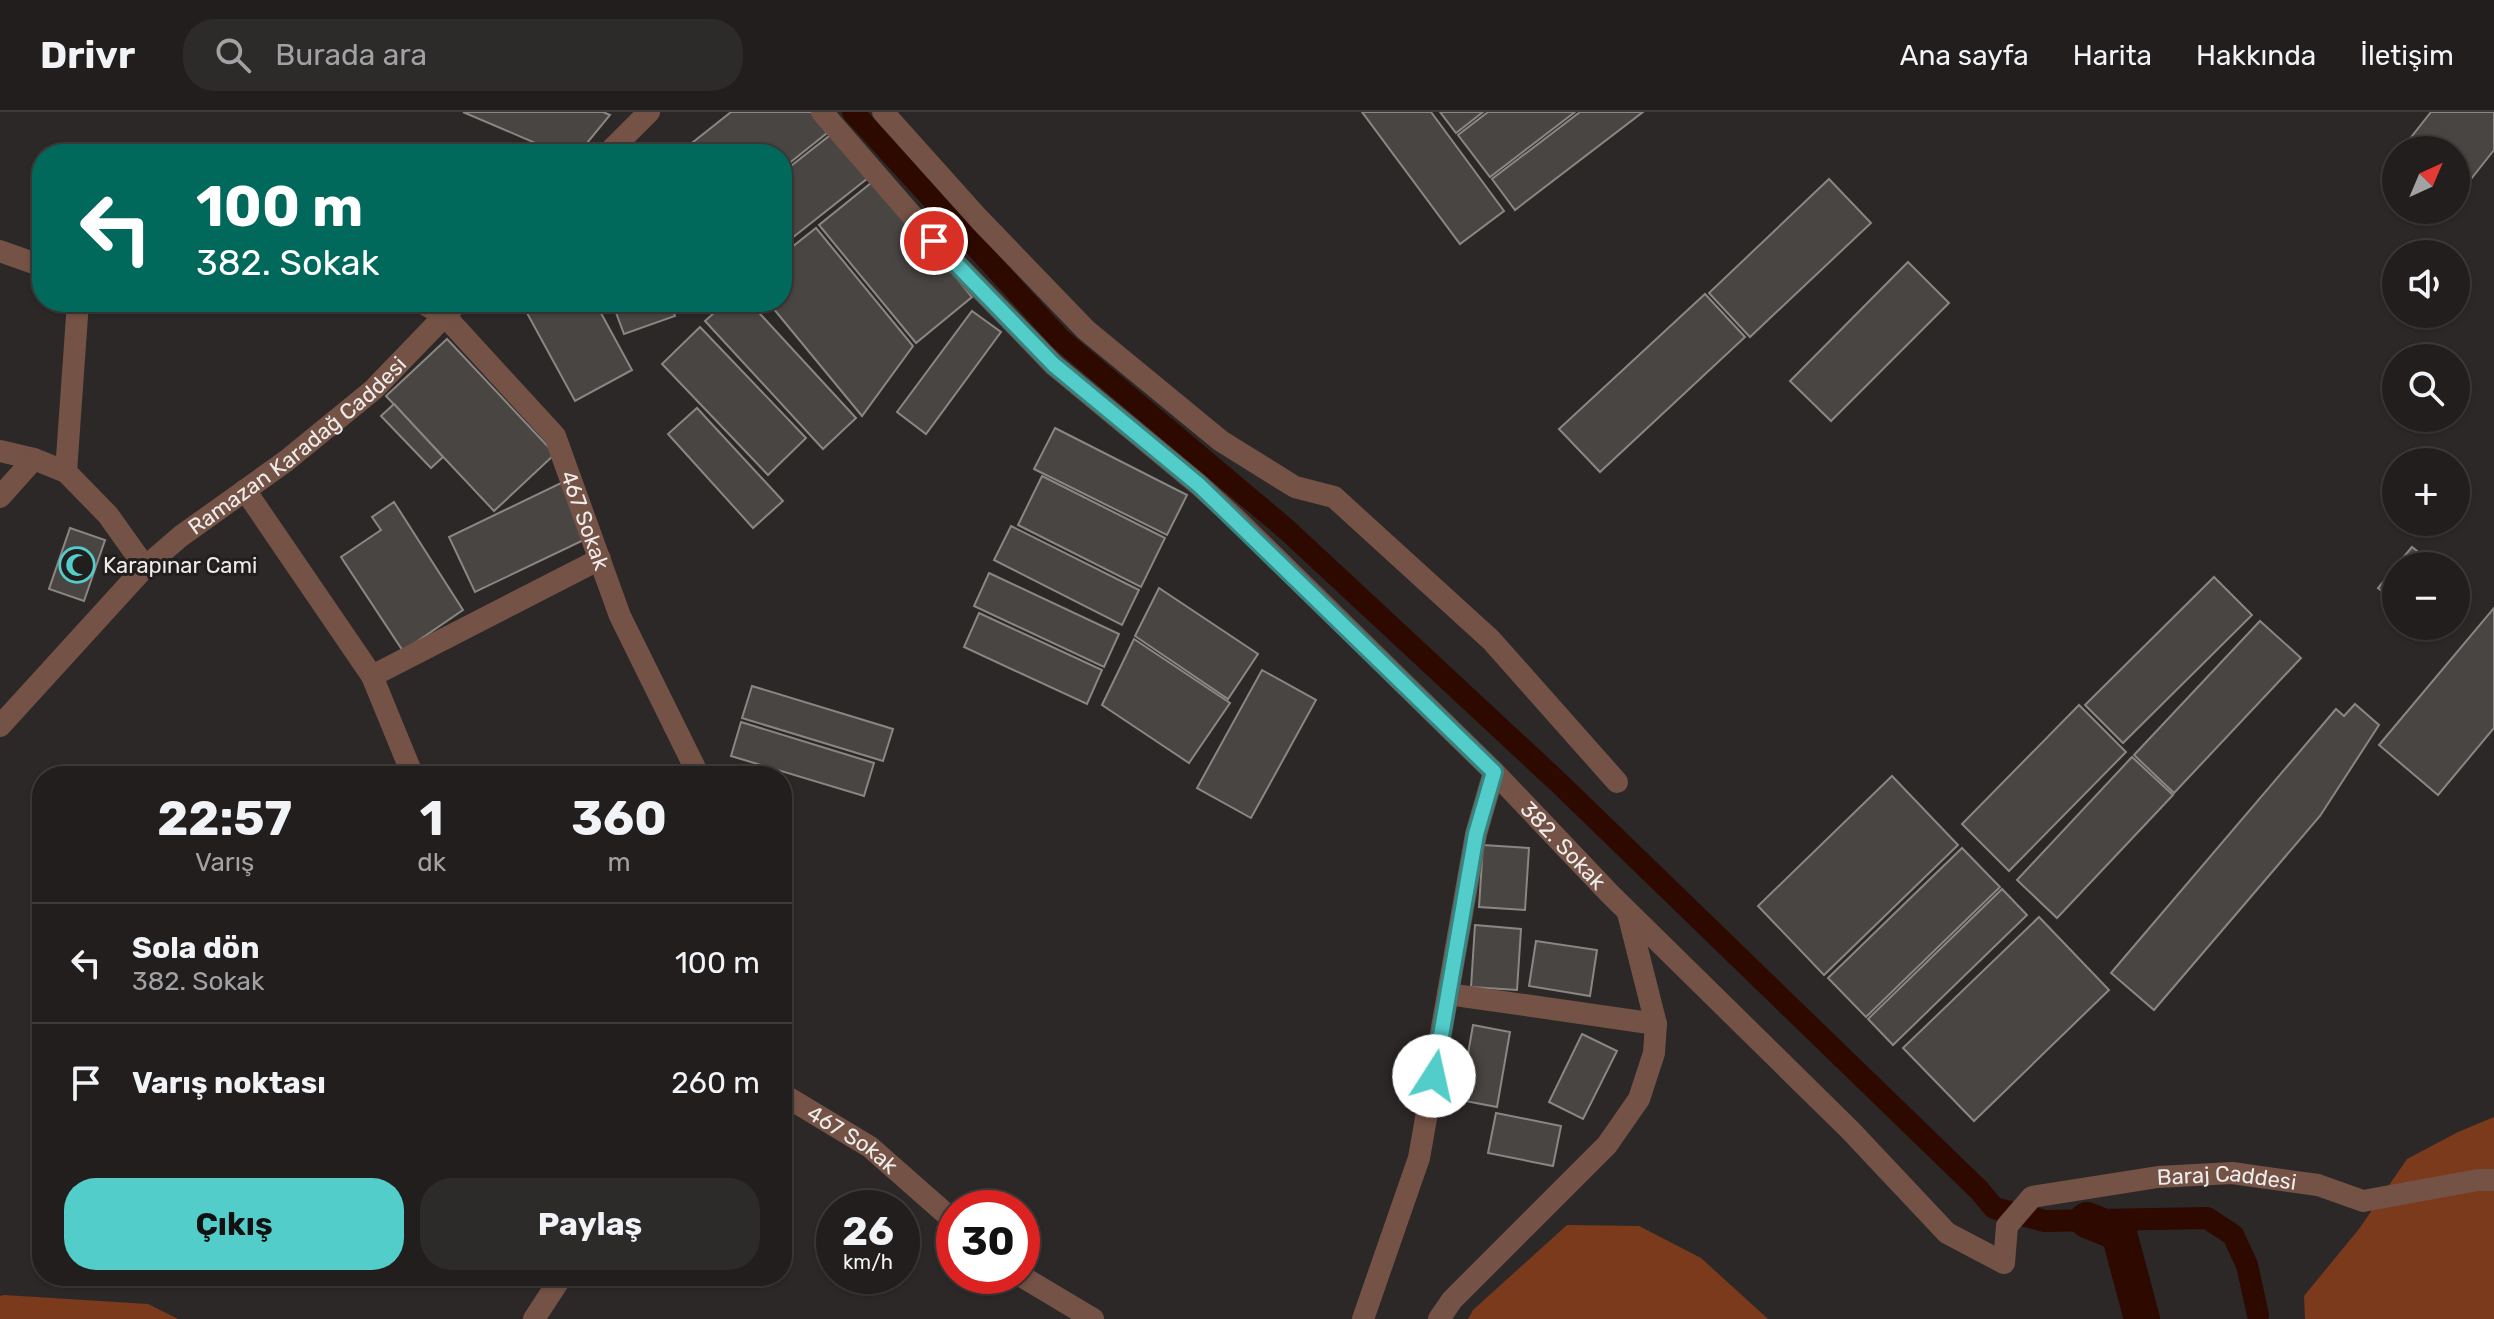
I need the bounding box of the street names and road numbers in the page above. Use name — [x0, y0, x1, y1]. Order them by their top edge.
street label: Ramazan Karadağ Caddesi — [182, 351, 412, 540]
street label: 467 Sokak — [555, 467, 616, 574]
street label: 382. Sokak — [1515, 795, 1612, 895]
street label: 467 Sokak — [802, 1099, 904, 1180]
street label: Baraj Caddesi — [2156, 1159, 2298, 1195]

